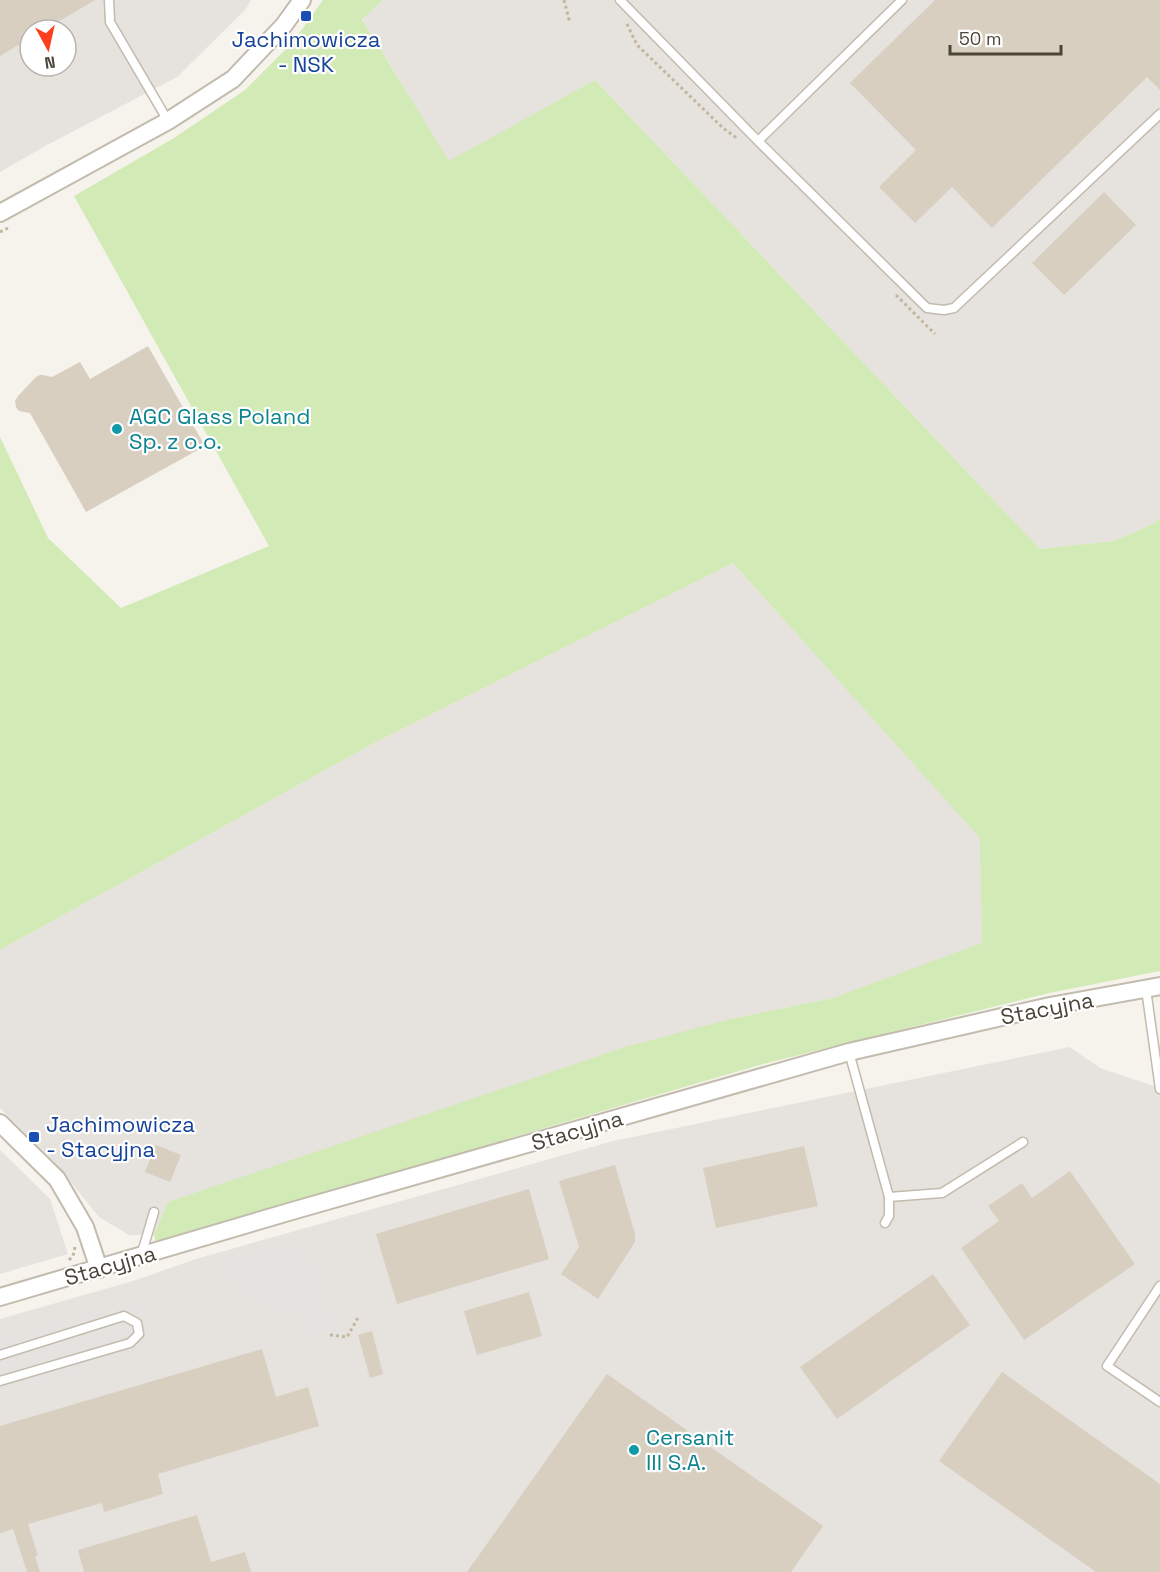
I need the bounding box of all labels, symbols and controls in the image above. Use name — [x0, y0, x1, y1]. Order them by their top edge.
marker: Jachimowicza - NSK — [299, 9, 313, 23]
north arrow — [18, 18, 78, 78]
scale bar — [950, 18, 1061, 56]
place label: Jachimowicza - NSK — [231, 25, 381, 78]
text: 50 m — [959, 27, 1001, 50]
text: N — [43, 51, 57, 74]
place label: AGC Glass Poland Sp. z o.o. — [129, 402, 310, 455]
marker: AGC Glass Poland Sp. z o.o. — [110, 422, 124, 436]
street label: Stacyjna — [998, 985, 1096, 1031]
street label: Stacyjna — [528, 1103, 626, 1156]
place label: Jachimowicza - Stacyjna — [46, 1110, 195, 1163]
marker: Jachimowicza - Stacyjna — [27, 1130, 41, 1144]
street label: Stacyjna — [61, 1238, 159, 1291]
place label: Cersanit III S.A. — [646, 1423, 734, 1476]
marker: Cersanit III S.A. — [627, 1443, 641, 1457]

